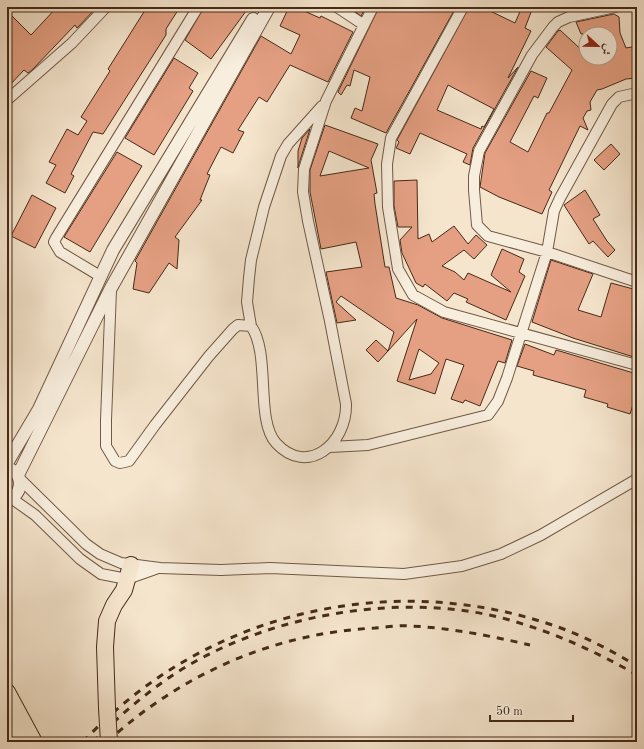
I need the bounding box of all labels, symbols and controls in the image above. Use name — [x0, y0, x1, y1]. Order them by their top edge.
north arrow — [578, 26, 618, 66]
text: ش — [599, 42, 613, 56]
scale bar — [490, 697, 573, 723]
text: 50 m — [496, 705, 523, 718]

